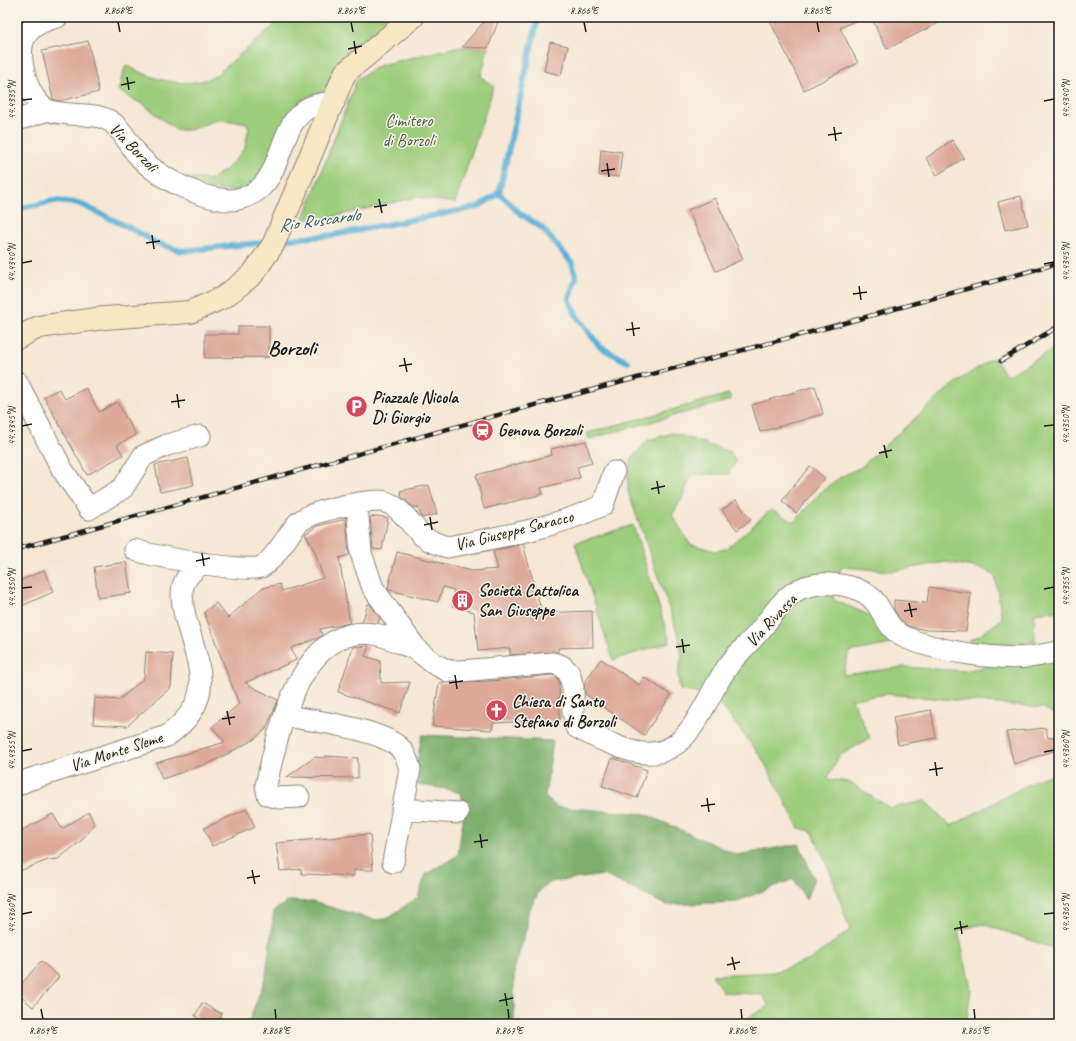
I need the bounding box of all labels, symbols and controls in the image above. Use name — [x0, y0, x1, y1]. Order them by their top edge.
text: 8.868°E — [104, 4, 134, 17]
text: 8.867°E — [337, 4, 367, 17]
text: 8.866°E — [570, 4, 600, 17]
text: 8.865°E — [803, 4, 833, 17]
text: 44.4340°N — [1059, 78, 1072, 118]
text: 44.4335°N — [5, 79, 18, 119]
park label: Cimitero di Borzoli — [383, 110, 437, 151]
street label: Via Borzoli — [105, 118, 164, 178]
water label: Rio Ruscarolo — [277, 203, 364, 237]
text: 44.4345°N — [1059, 241, 1072, 281]
text: 44.4340°N — [5, 242, 18, 282]
district label: Borzoli — [268, 335, 319, 361]
place label: Piazzale Nicola Di Giorgio — [372, 387, 459, 428]
parking icon: Piazzale Nicola Di Giorgio — [343, 394, 369, 420]
text: 44.4350°N — [1059, 404, 1072, 444]
text: 44.4345°N — [5, 405, 18, 445]
station icon: Genova Borzoli — [469, 417, 495, 443]
place label: Genova Borzoli — [498, 420, 585, 441]
street label: Via Giuseppe Saracco — [453, 505, 576, 555]
text: 44.4355°N — [1059, 566, 1072, 606]
text: 44.4350°N — [5, 567, 18, 607]
place label: Società Cattolica San Giuseppe — [478, 580, 579, 621]
building icon: Società Cattolica San Giuseppe — [450, 587, 476, 613]
street label: Via Rivassa — [741, 588, 802, 651]
place label: Chiesa di Santo Stefano di Borzoli — [512, 691, 618, 732]
church icon: Chiesa di Santo Stefano di Borzoli — [484, 698, 510, 724]
street label: Via Monte Sleme — [68, 726, 166, 776]
text: 44.4360°N — [1059, 729, 1072, 769]
text: 44.4355°N — [5, 730, 18, 770]
text: 44.4365°N — [1059, 892, 1072, 932]
text: 44.4360°N — [5, 893, 18, 933]
text: 8.869°E — [29, 1024, 59, 1037]
text: 8.868°E — [262, 1024, 292, 1037]
text: 8.867°E — [495, 1024, 525, 1037]
text: 8.866°E — [728, 1024, 758, 1037]
text: 8.865°E — [961, 1024, 991, 1037]

